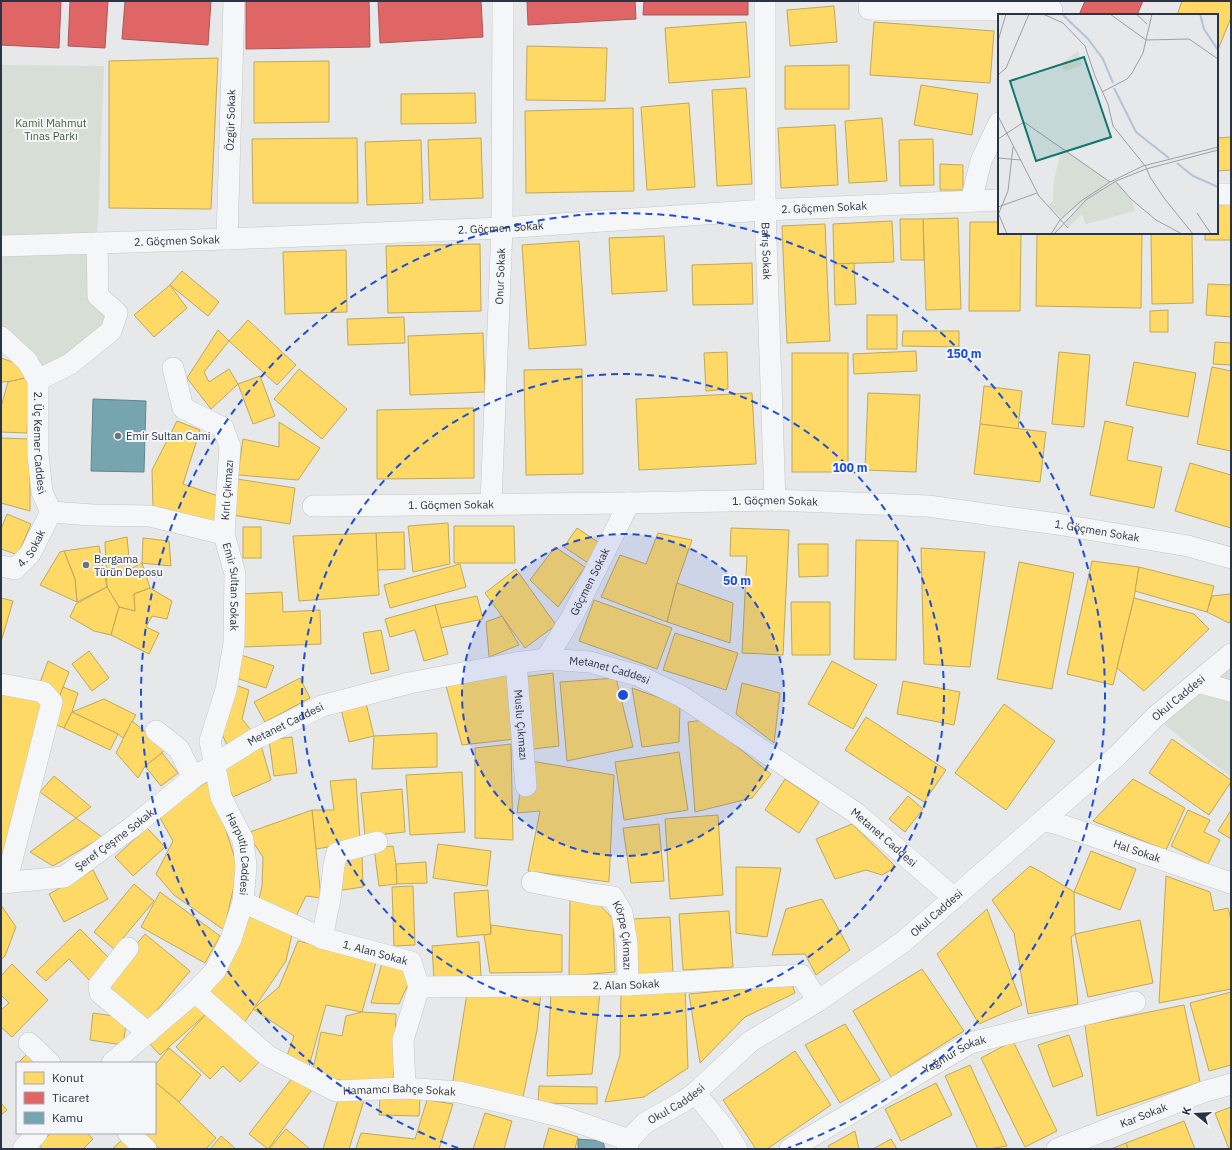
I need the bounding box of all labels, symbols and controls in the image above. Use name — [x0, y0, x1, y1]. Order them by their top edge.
inset map — [998, 14, 1218, 234]
street label: Özgür Sokak — [223, 89, 238, 151]
park label: Kamil Mahmut Tınas Parkı — [15, 116, 87, 143]
street label: 2. Göçmen Sokak — [781, 199, 868, 216]
street label: 2. Göçmen Sokak — [457, 218, 544, 237]
street label: Barış Sokak — [758, 222, 774, 280]
street label: 2. Göçmen Sokak — [134, 232, 220, 249]
street label: Onur Sokak — [492, 247, 508, 305]
text: 150 m — [946, 346, 982, 361]
street label: 2. Üç Kemer Caddesi — [31, 391, 49, 496]
place label: Emir Sultan Cami — [126, 429, 211, 443]
marker: Emir Sultan Cami — [113, 431, 123, 441]
street label: Kırlı Çıkmazı — [218, 459, 236, 521]
text: 100 m — [832, 460, 868, 475]
street label: 1. Göçmen Sokak — [732, 493, 818, 509]
street label: 1. Göçmen Sokak — [408, 497, 494, 512]
street label: 1. Göçmen Sokak — [1053, 517, 1141, 545]
street label: 4. Sokak — [14, 527, 48, 570]
street label: Emir Sultan Sokak — [220, 541, 242, 631]
street label: Göçmen Sokak — [567, 545, 613, 618]
place label: Bergama Türün Deposu — [94, 552, 163, 579]
marker: Bergama Türün Deposu — [81, 560, 91, 570]
text: 50 m — [723, 573, 751, 588]
street label: Metanet Caddesi — [569, 654, 652, 687]
street label: Okul Caddesi — [1149, 672, 1208, 724]
centre of rings — [616, 688, 630, 702]
street label: Muslu Çıkmazı — [511, 689, 531, 761]
street label: Metanet Caddesi — [245, 699, 326, 749]
street label: Şeref Çeşme Sokak — [72, 805, 157, 874]
street label: Metanet Caddesi — [848, 805, 920, 870]
street label: Harputlu Caddesi — [223, 810, 253, 896]
street label: Hal Sokak — [1111, 836, 1163, 866]
street label: Okul Caddesi — [907, 886, 965, 940]
street label: Körpe Çıkmazı — [609, 898, 635, 970]
street label: 1. Alan Sokak — [341, 937, 410, 968]
street label: 2. Alan Sokak — [592, 976, 660, 992]
street label: Yağmur Sokak — [920, 1032, 988, 1076]
legend — [16, 1062, 156, 1134]
text: Konut — [52, 1070, 84, 1085]
street label: Hamamcı Bahçe Sokak — [343, 1081, 456, 1099]
street label: Okul Caddesi — [645, 1081, 707, 1127]
text: Ticaret — [52, 1090, 89, 1105]
north arrow — [1176, 1094, 1216, 1134]
street label: Kar Sokak — [1118, 1100, 1169, 1131]
text: K — [1179, 1105, 1194, 1117]
text: Kamu — [52, 1110, 83, 1125]

